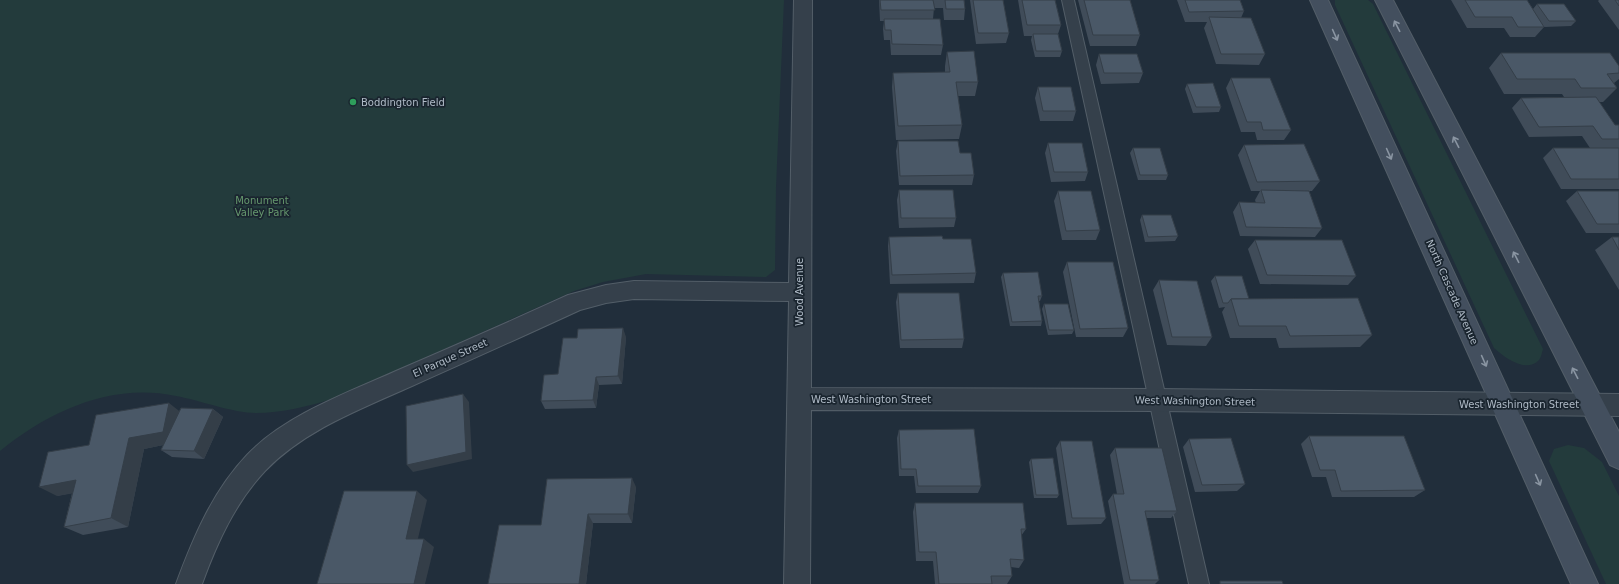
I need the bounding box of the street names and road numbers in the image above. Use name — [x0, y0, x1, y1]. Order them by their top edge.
street label: North Cascade Avenue — [1424, 238, 1480, 346]
street label: Wood Avenue — [794, 258, 805, 326]
street label: El Parque Street — [411, 337, 489, 379]
street label: West Washington Street — [811, 394, 931, 405]
street label: West Washington Street — [1135, 394, 1255, 408]
street label: West Washington Street — [1459, 399, 1579, 410]

